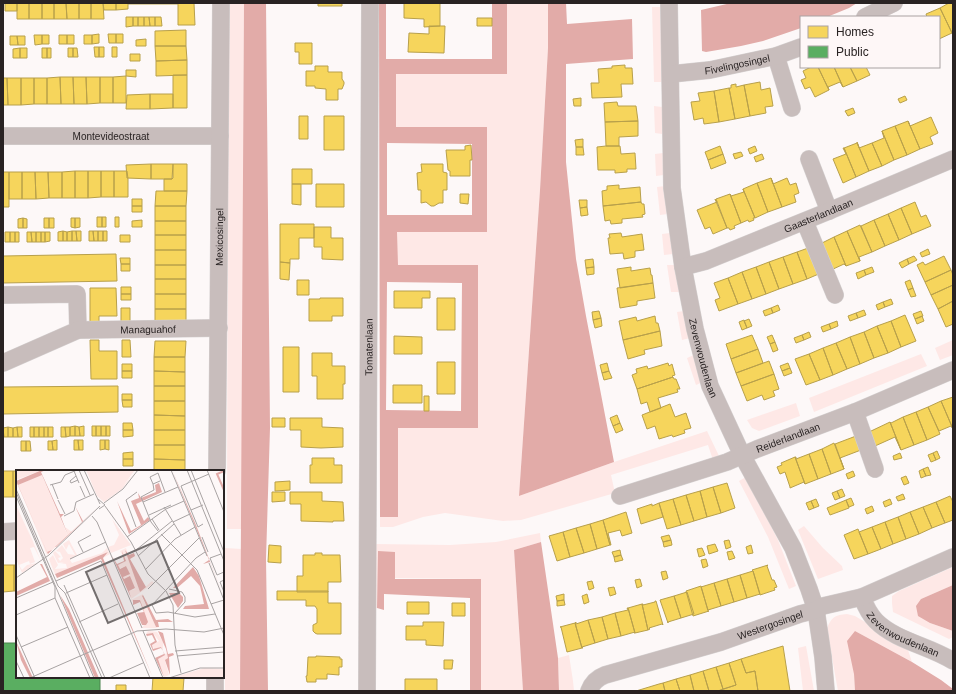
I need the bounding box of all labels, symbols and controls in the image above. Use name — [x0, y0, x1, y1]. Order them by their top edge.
legend — [800, 16, 940, 68]
text: Homes — [836, 25, 874, 39]
text: Public — [836, 45, 869, 59]
street label: Fivelingosingel — [704, 52, 771, 77]
street label: Montevideostraat — [73, 131, 150, 142]
street label: Gaasterlandlaan — [782, 197, 855, 235]
street label: Mexicosingel — [214, 208, 225, 266]
street label: Zevenwoudenlaan — [687, 317, 720, 399]
street label: Tomatenlaan — [363, 318, 375, 376]
street label: Managuahof — [120, 324, 176, 335]
street label: Reiderlandlaan — [755, 421, 822, 455]
inset map — [16, 470, 224, 678]
street label: Westergosingel — [736, 609, 804, 642]
street label: Zevenwoudenlaan — [864, 610, 941, 659]

